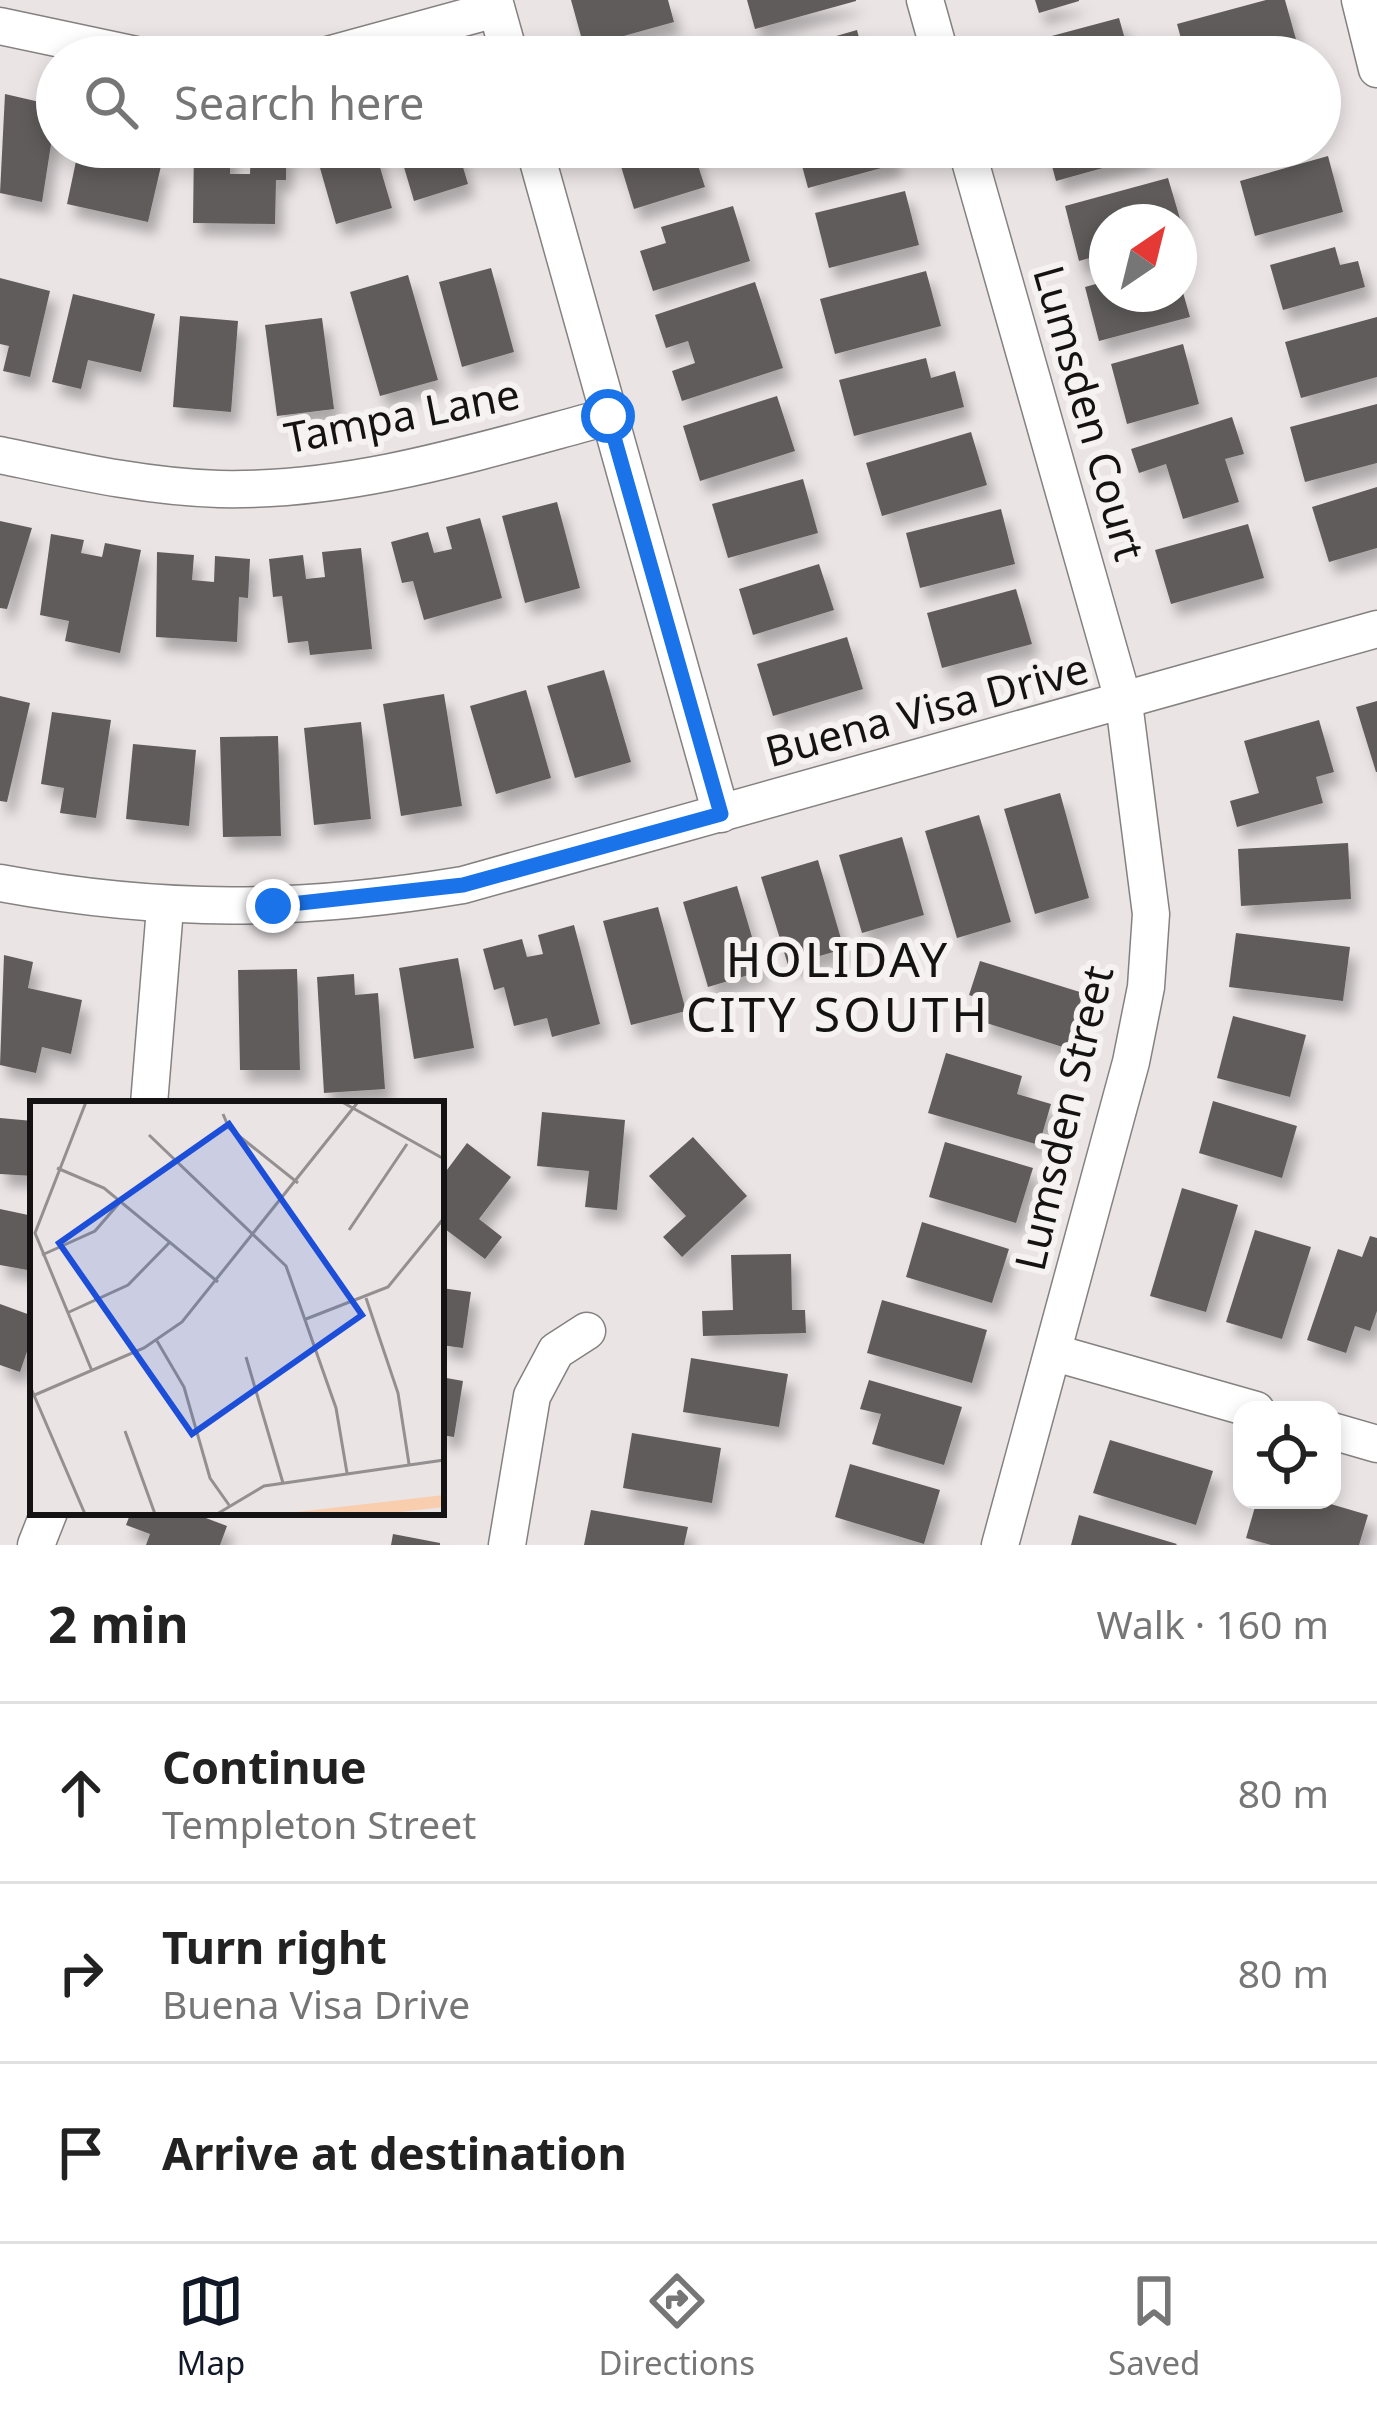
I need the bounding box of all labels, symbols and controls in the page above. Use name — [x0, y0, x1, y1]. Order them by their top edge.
search box — [36, 36, 1341, 168]
icon: search — [78, 69, 144, 135]
text: Search here — [174, 72, 424, 133]
north arrow — [1089, 204, 1197, 312]
street label: Lumsden Court — [1021, 259, 1160, 567]
street label: Tampa Lane — [279, 364, 524, 465]
route start — [581, 389, 635, 443]
street label: Buena Visa Drive — [759, 638, 1094, 779]
route end — [246, 879, 300, 933]
district label: HOLIDAY CITY SOUTH — [686, 926, 990, 1046]
street label: Lumsden Street — [1000, 960, 1125, 1276]
inset map — [30, 1101, 444, 1515]
map controls — [1233, 1401, 1341, 1509]
button: locate — [1233, 1401, 1341, 1509]
text: 2 min — [48, 1588, 189, 1658]
text: Walk · 160 m — [1096, 1597, 1329, 1650]
text: Continue — [162, 1736, 367, 1797]
icon: ahead — [48, 1760, 114, 1826]
text: 80 m — [1238, 1766, 1329, 1819]
text: Templeton Street — [162, 1797, 476, 1850]
text: Turn right — [162, 1916, 387, 1977]
icon: right — [48, 1940, 114, 2006]
text: 80 m — [1238, 1946, 1329, 1999]
text: Buena Visa Drive — [162, 1977, 470, 2030]
icon: arrive — [48, 2120, 114, 2186]
text: Arrive at destination — [162, 2122, 627, 2183]
tab: Map — [177, 2268, 245, 2385]
tab: Directions — [598, 2268, 755, 2385]
tab: Saved — [1108, 2268, 1200, 2385]

